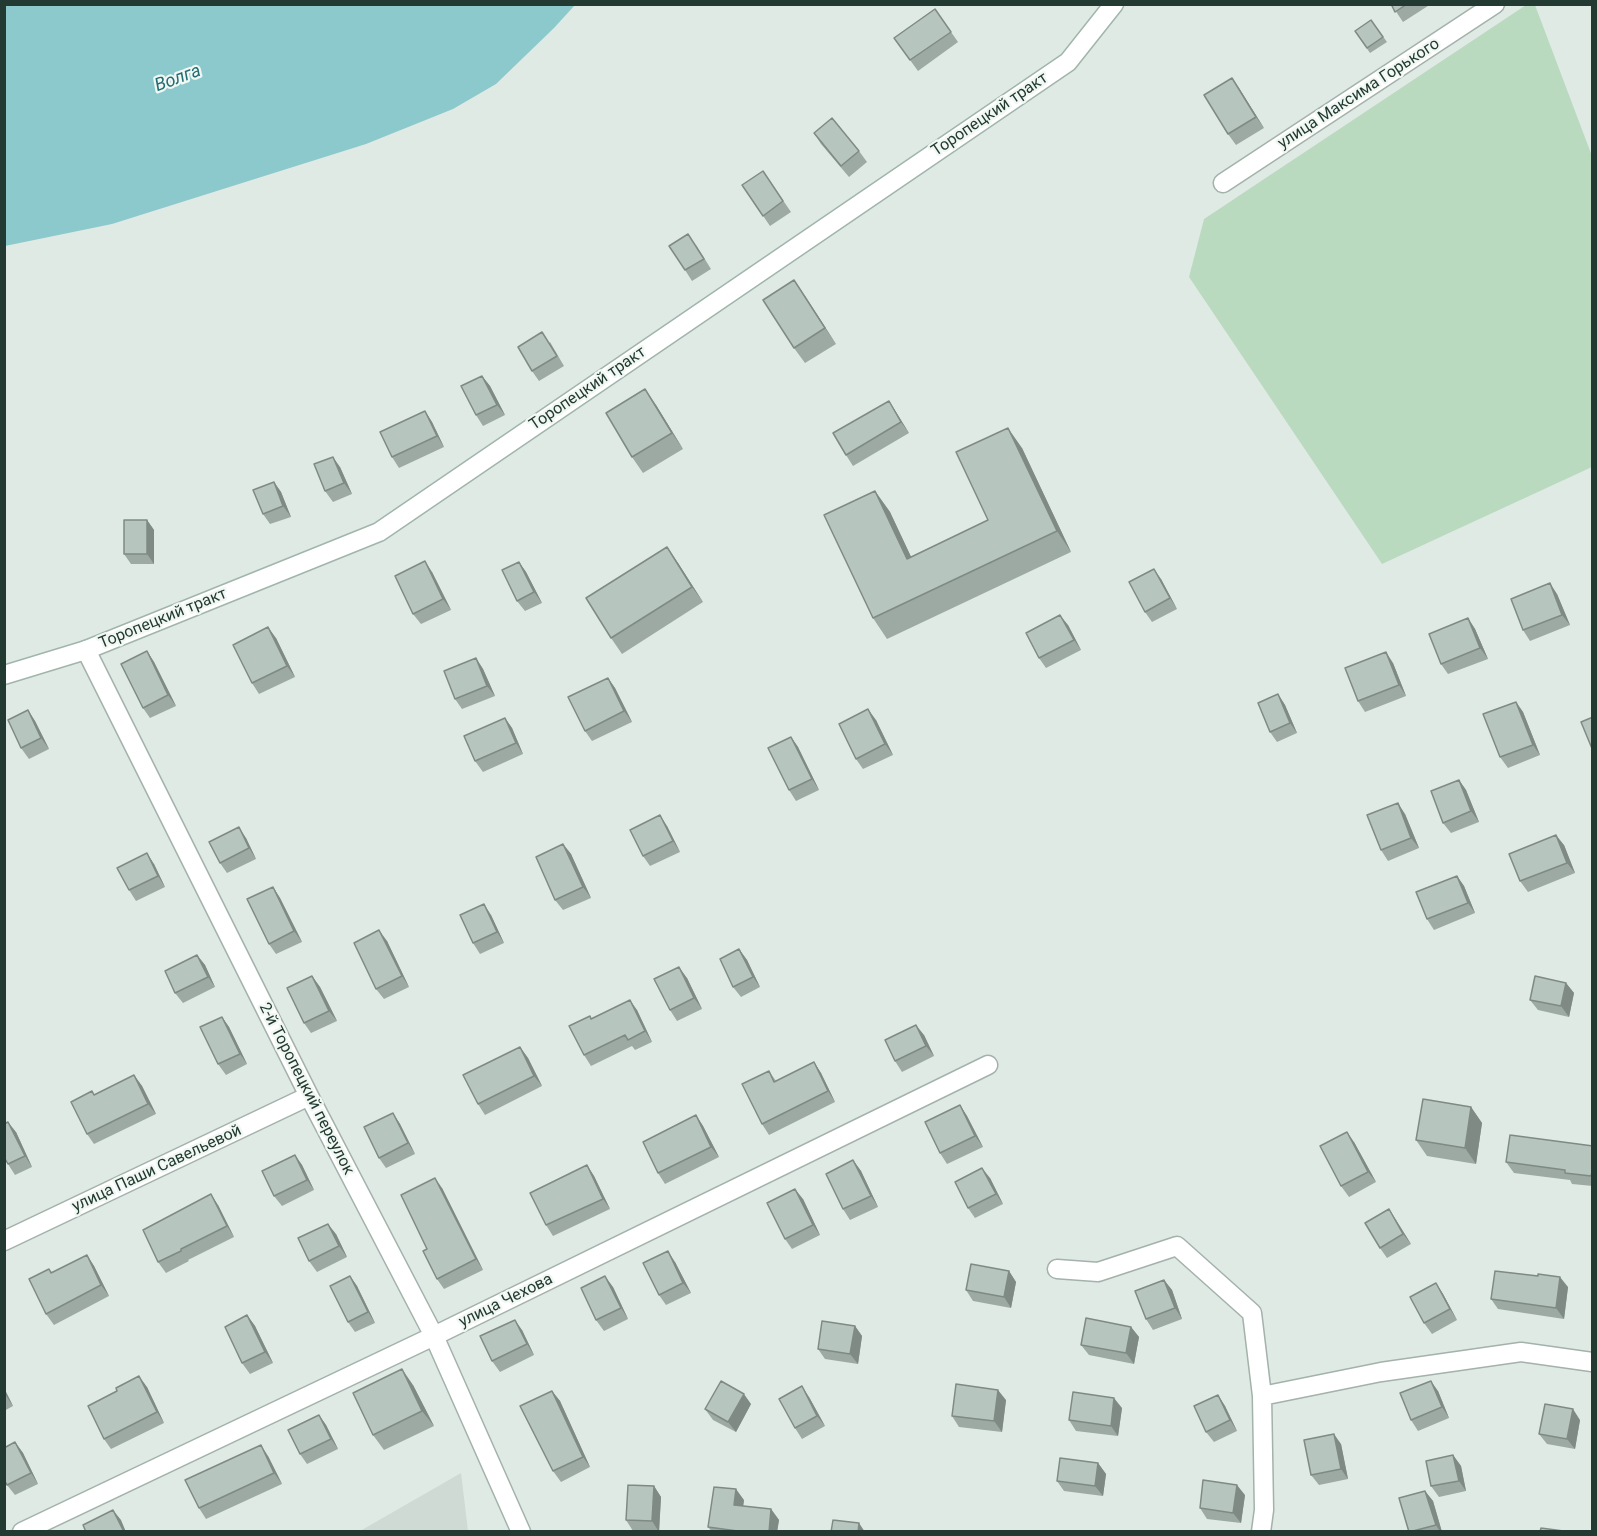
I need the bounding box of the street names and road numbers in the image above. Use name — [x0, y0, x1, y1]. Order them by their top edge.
street label: улица Максима Горького — [1275, 35, 1443, 153]
street label: Торопецкий тракт — [928, 69, 1052, 161]
street label: Торопецкий тракт — [526, 343, 650, 435]
street label: Торопецкий тракт — [96, 585, 230, 653]
street label: 2-й Торопецкий переулок — [254, 1000, 358, 1178]
street label: улица Паши Савельевой — [69, 1121, 245, 1217]
street label: улица Чехова — [456, 1270, 556, 1332]

